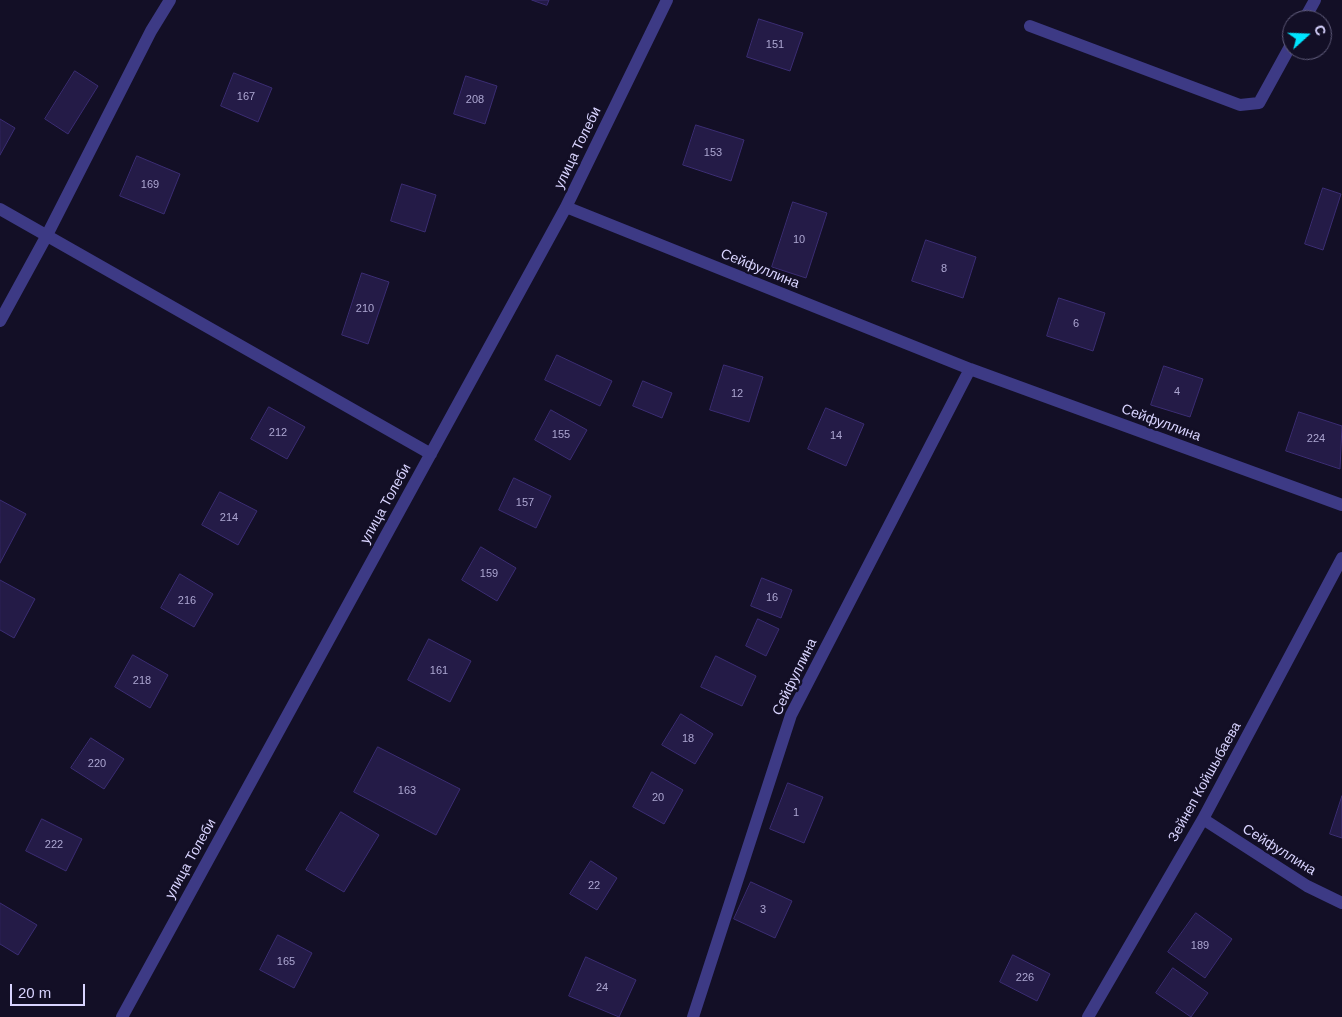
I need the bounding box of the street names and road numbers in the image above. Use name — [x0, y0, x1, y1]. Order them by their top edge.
street label: улица Толеби — [551, 104, 605, 192]
street label: Сейфуллина — [718, 246, 802, 292]
street label: Сейфуллина — [1119, 401, 1203, 445]
street label: улица Толеби — [357, 461, 415, 547]
street label: Сейфуллина — [769, 636, 821, 718]
street label: Зейнеп Койшыбаева — [1165, 719, 1245, 845]
street label: улица Толеби — [162, 816, 220, 902]
street label: Сейфуллина — [1239, 821, 1319, 879]

